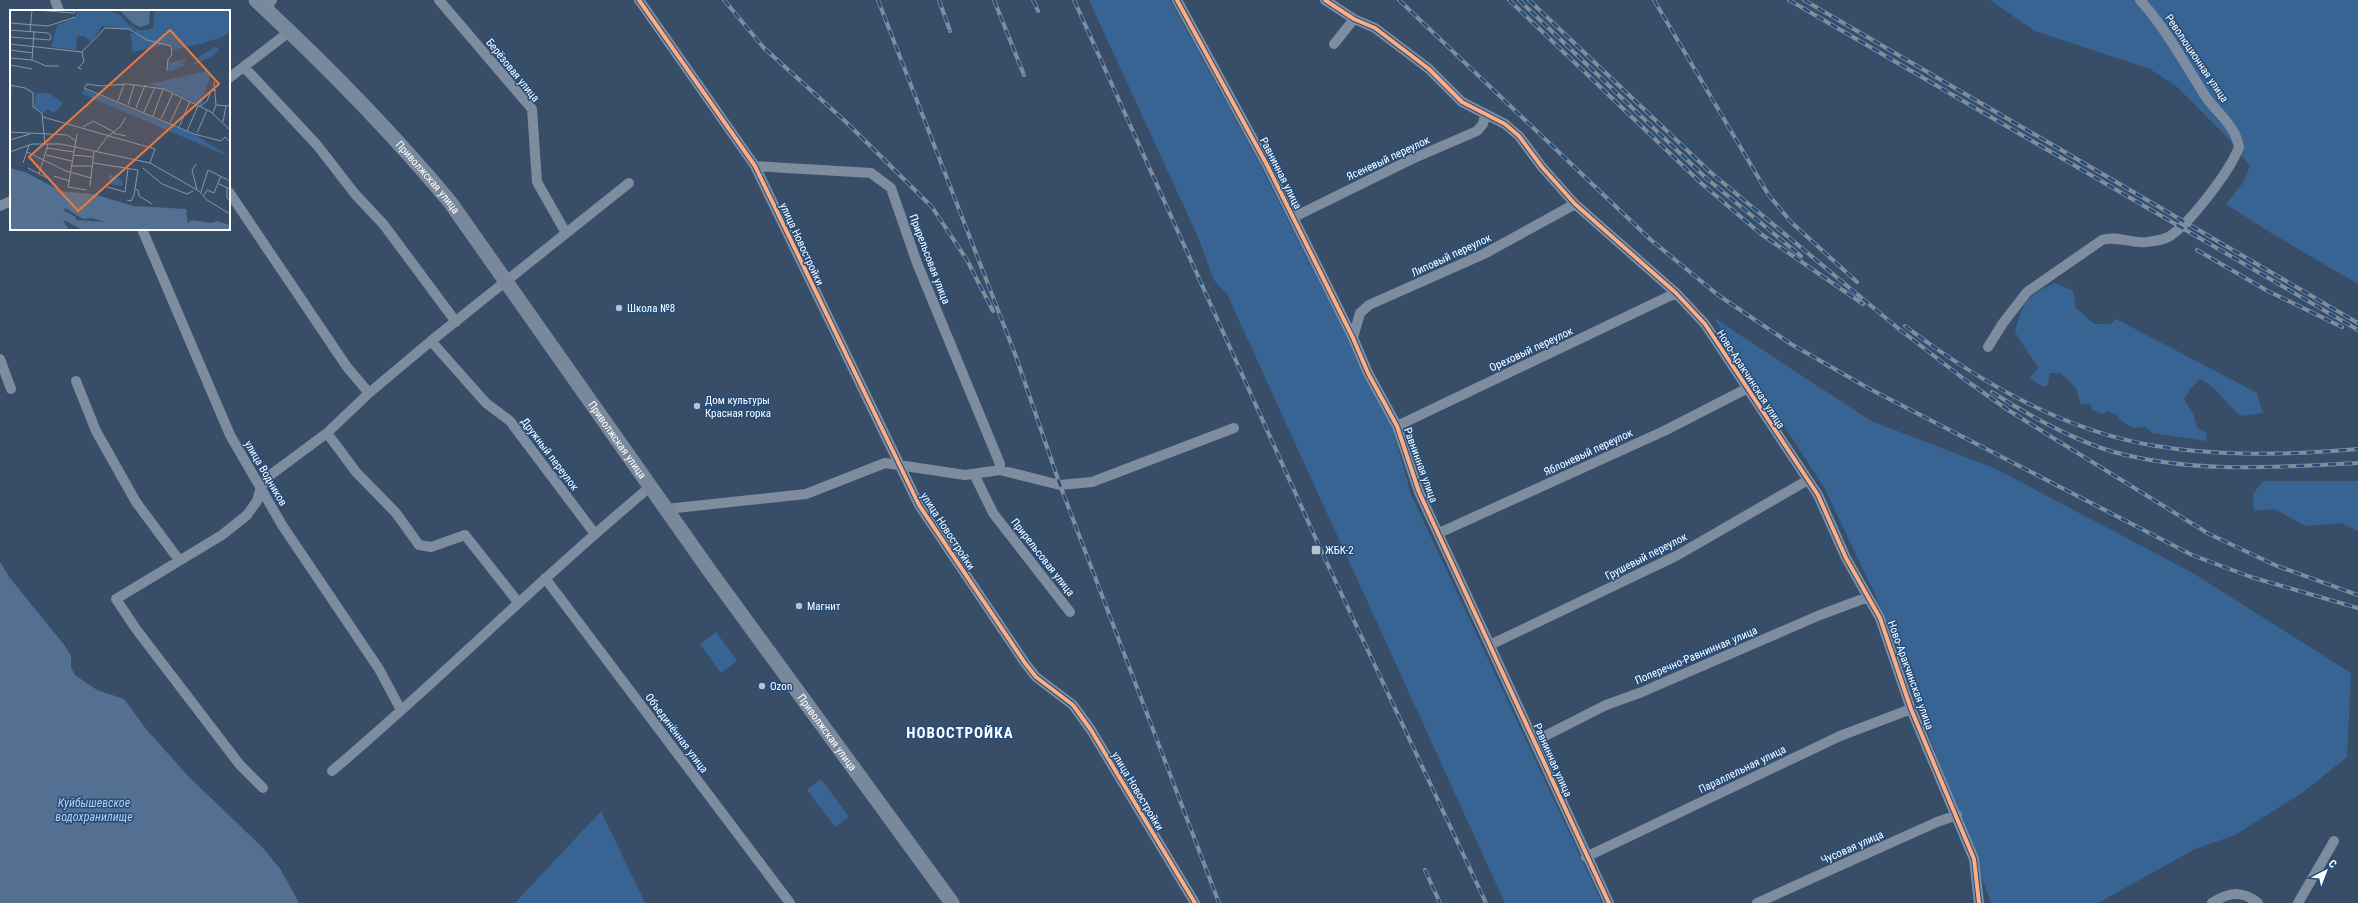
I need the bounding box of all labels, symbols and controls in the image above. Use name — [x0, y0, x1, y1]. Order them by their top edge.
inset map — [10, 10, 230, 230]
street label: Революционная улица — [2162, 12, 2231, 105]
street label: Берёзовая улица — [483, 36, 542, 105]
street label: Ясеневый переулок — [1345, 133, 1433, 183]
street label: Равнинная улица — [1257, 135, 1304, 211]
street label: Приволжская улица — [393, 138, 462, 216]
street label: улица Новостройки — [777, 201, 826, 288]
street label: Прирельсовая улица — [906, 212, 953, 306]
street label: Липовый переулок — [1409, 231, 1494, 280]
place label: Школа №8 — [627, 302, 675, 315]
marker: Школа №8 — [614, 303, 624, 313]
street label: Ореховый переулок — [1487, 324, 1576, 374]
street label: Ново-Аракчинская улица — [1714, 328, 1787, 431]
place label: Дом культуры Красная горка — [705, 394, 771, 420]
street label: Приволжская улица — [585, 399, 649, 481]
marker: Дом культуры Красная горка — [692, 401, 702, 411]
street label: Дружный переулок — [518, 415, 582, 494]
street label: Равнинная улица — [1401, 426, 1440, 504]
street label: Яблоневый переулок — [1542, 426, 1635, 479]
street label: улица Водников — [242, 438, 290, 508]
street label: улица Новостройки — [918, 490, 977, 572]
street label: Прирельсовая улица — [1008, 516, 1077, 599]
street label: Грушевый переулок — [1603, 530, 1690, 583]
marker: ЖБК-2 — [1310, 544, 1322, 556]
place label: ЖБК-2 — [1325, 544, 1354, 557]
place label: Магнит — [807, 600, 841, 613]
marker: Магнит — [794, 601, 804, 611]
street label: Ново-Аракчинская улица — [1885, 619, 1936, 731]
street label: Поперечно-Равнинная улица — [1633, 624, 1759, 687]
place label: Ozon — [770, 680, 792, 693]
marker: Ozon — [757, 681, 767, 691]
street label: Объединённая улица — [642, 691, 711, 776]
street label: Приволжская улица — [795, 692, 859, 773]
street label: Равнинная улица — [1531, 721, 1575, 799]
district label: НОВОСТРОЙКА — [906, 724, 1014, 742]
street label: Параллельная улица — [1697, 743, 1788, 796]
street label: улица Новостройки — [1109, 749, 1166, 833]
water label: Куйбышевское водохранилище — [55, 796, 133, 824]
street label: Чусовая улица — [1819, 828, 1885, 867]
north arrow — [2306, 851, 2346, 891]
text: С — [2326, 857, 2339, 871]

